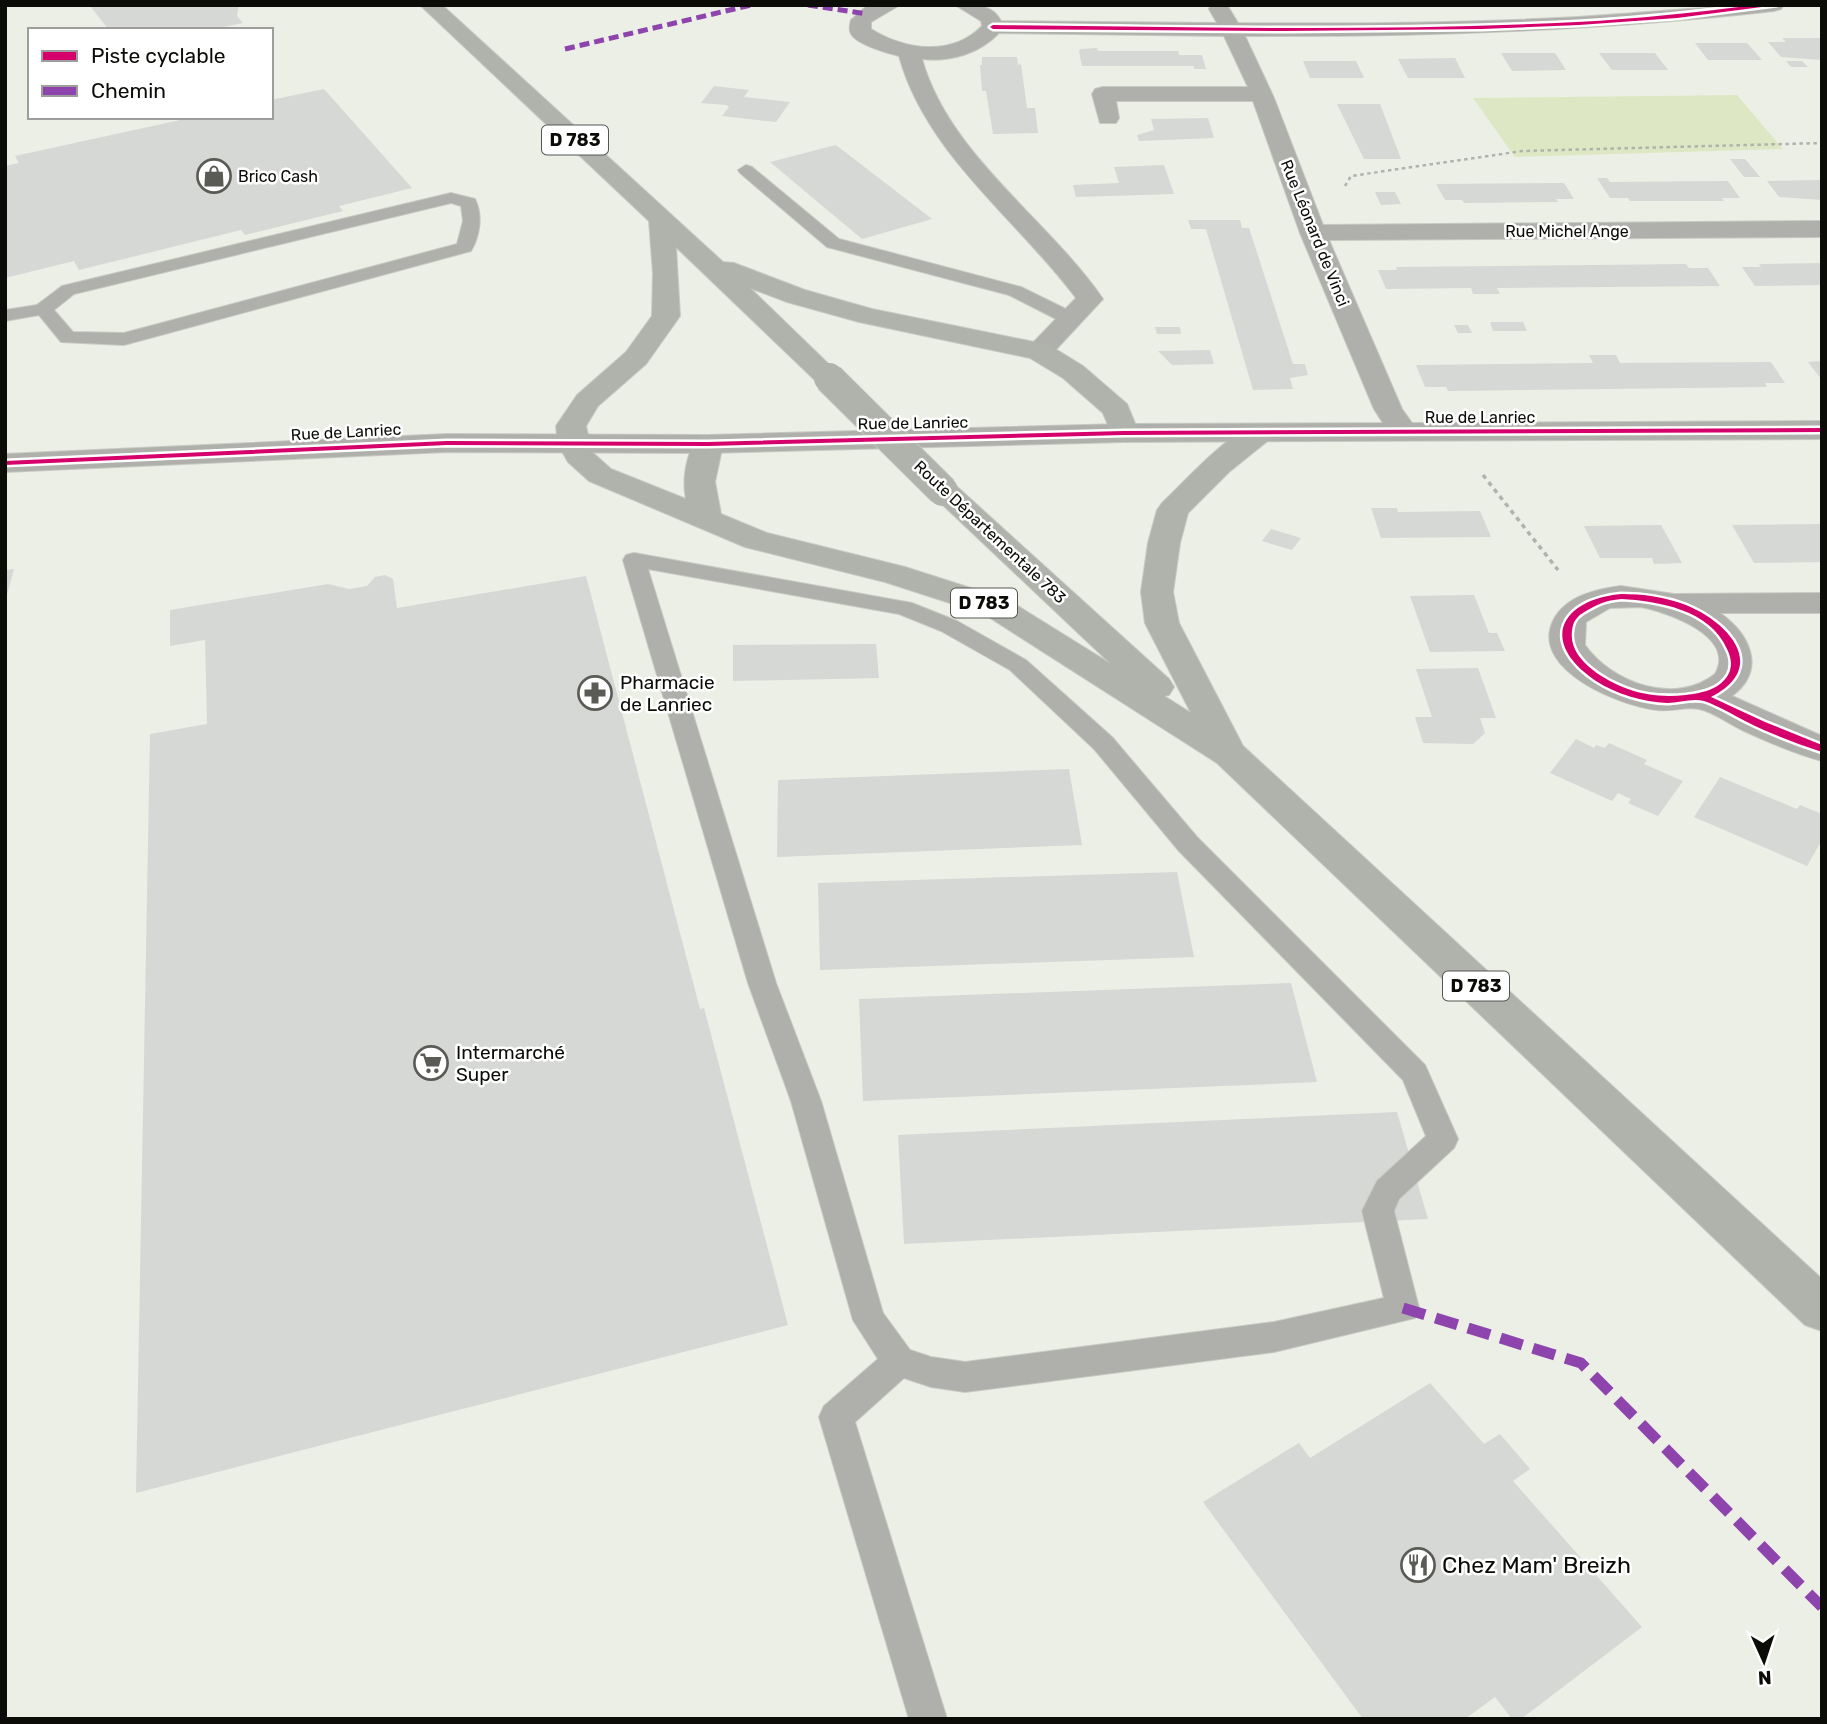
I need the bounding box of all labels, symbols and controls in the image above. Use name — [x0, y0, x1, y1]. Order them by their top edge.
legend — [28, 28, 273, 119]
text: Piste cyclable — [91, 43, 226, 68]
text: Chemin — [91, 78, 166, 103]
road number: D 783 — [542, 125, 608, 154]
shop icon: Brico Cash — [195, 157, 233, 195]
street label: Rue Léonard de Vinci — [1277, 157, 1353, 309]
place label: Brico Cash — [238, 167, 318, 186]
street label: Rue Michel Ange — [1505, 222, 1629, 241]
street label: Rue de Lanriec — [1425, 408, 1535, 427]
street label: Rue de Lanriec — [857, 413, 969, 433]
street label: Rue de Lanriec — [290, 420, 402, 444]
street label: Route Départementale 783 — [910, 457, 1070, 607]
road number: D 783 — [951, 588, 1017, 618]
place label: Pharmacie de Lanriec — [620, 671, 715, 716]
pharmacy icon: Pharmacie de Lanriec — [576, 674, 614, 712]
road number: D 783 — [1443, 972, 1509, 1001]
place label: Intermarché Super — [456, 1041, 565, 1086]
supermarket icon: Intermarché Super — [412, 1044, 450, 1082]
restaurant icon: Chez Mam' Breizh — [1399, 1546, 1437, 1584]
place label: Chez Mam' Breizh — [1442, 1551, 1631, 1579]
north arrow — [1729, 1626, 1799, 1696]
text: N — [1757, 1666, 1772, 1689]

